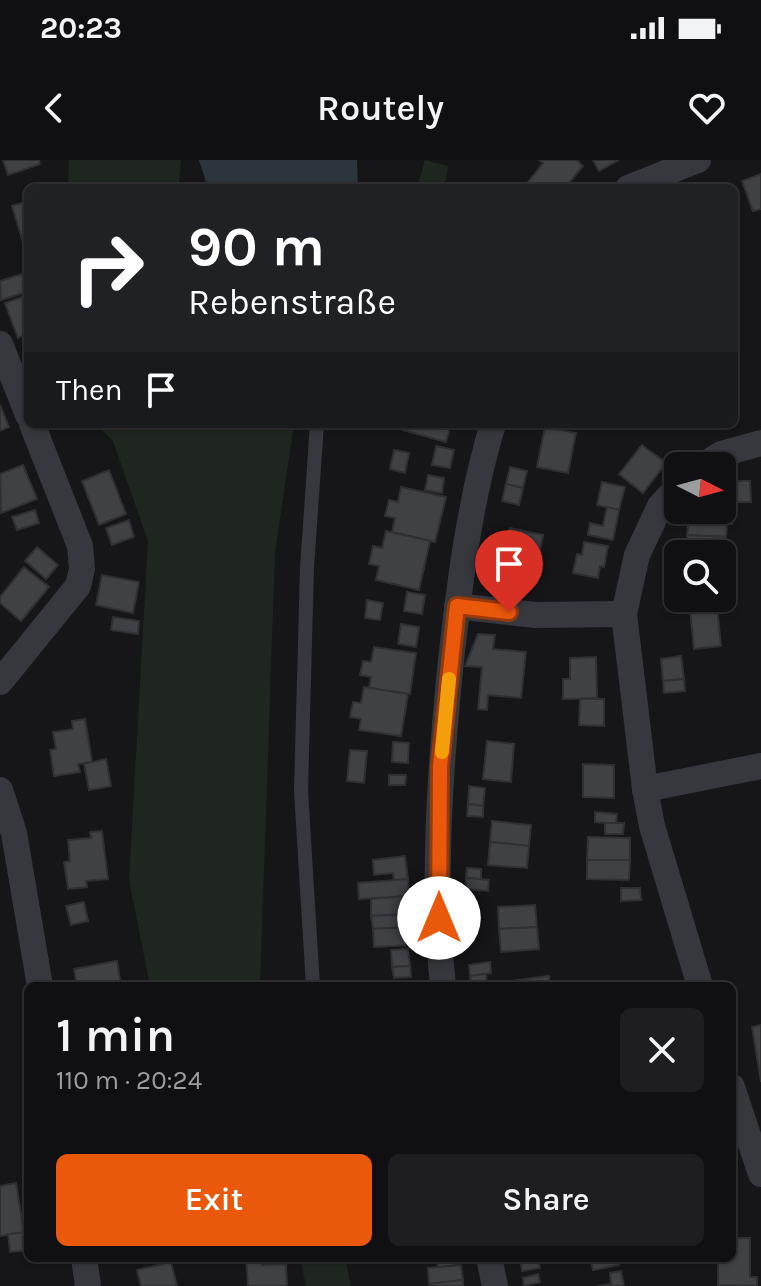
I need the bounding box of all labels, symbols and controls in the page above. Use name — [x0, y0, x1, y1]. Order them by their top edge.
text: 20:23 — [40, 10, 122, 46]
icon: back — [32, 86, 76, 130]
icon: heart — [685, 86, 729, 130]
text: Routely — [317, 87, 444, 129]
text: 90 m — [188, 214, 325, 279]
icon: right — [56, 216, 160, 320]
text: Rebenstraße — [188, 281, 396, 323]
icon: arrive — [139, 368, 183, 412]
text: Then — [56, 372, 123, 408]
north arrow — [664, 452, 736, 524]
map controls — [664, 452, 736, 612]
pin — [475, 530, 543, 612]
button: search — [664, 540, 736, 612]
icon: arrive — [487, 542, 531, 586]
position arrow — [397, 876, 481, 960]
text: 1 min — [56, 1007, 175, 1063]
button: close — [620, 1008, 704, 1092]
text: 110 m · 20:24 — [56, 1065, 202, 1096]
button: Exit — [56, 1154, 372, 1246]
button: Share — [388, 1154, 704, 1246]

